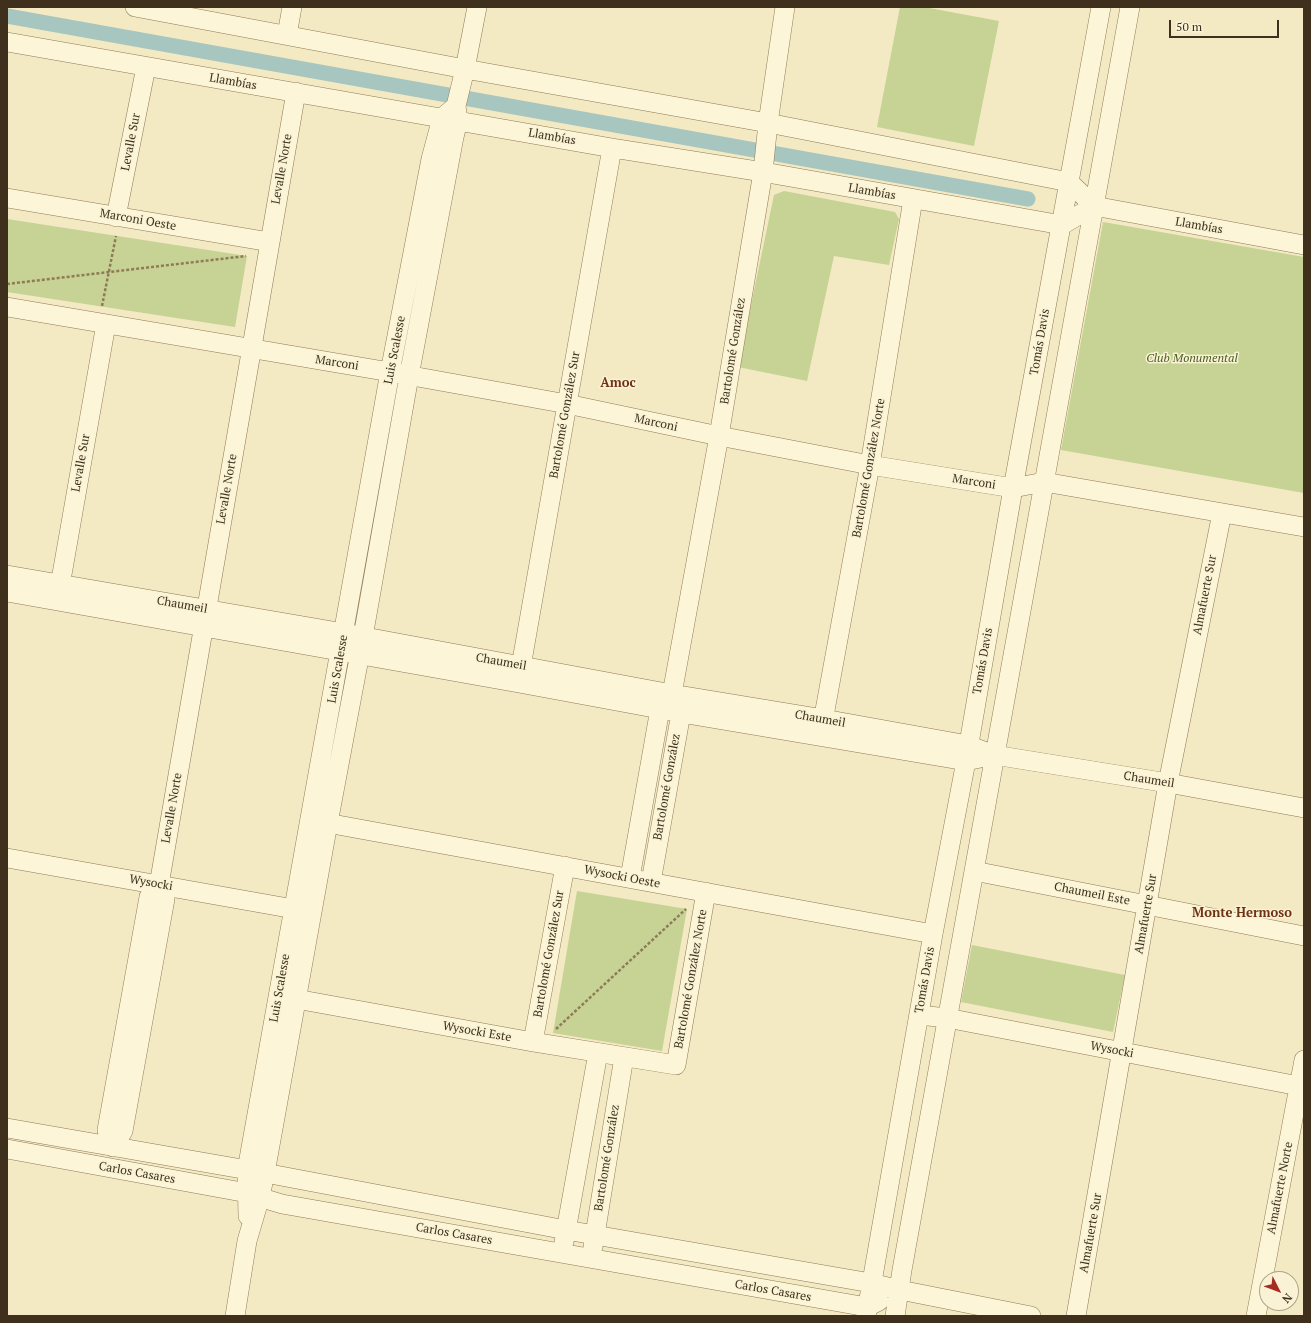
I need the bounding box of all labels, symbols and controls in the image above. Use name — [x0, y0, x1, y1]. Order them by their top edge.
scale bar — [1171, 12, 1281, 38]
text: 50 m — [1176, 19, 1202, 34]
street label: Llambías — [208, 71, 258, 93]
street label: Levalle Sur — [118, 112, 144, 172]
street label: Llambías — [527, 126, 577, 148]
street label: Levalle Norte — [269, 133, 295, 205]
street label: Llambías — [847, 181, 897, 203]
street label: Marconi Oeste — [99, 206, 177, 234]
street label: Llambías — [1174, 215, 1224, 237]
street label: Bartolomé González — [717, 297, 749, 405]
street label: Tomás Davis — [1027, 308, 1053, 376]
street label: Luis Scalesse — [381, 315, 409, 385]
street label: Bartolomé González Sur — [547, 350, 583, 480]
street label: Marconi — [314, 352, 360, 374]
park label: Club Monumental — [1146, 352, 1238, 366]
district label: Amoc — [600, 375, 636, 391]
street label: Bartolomé González Norte — [850, 397, 888, 539]
street label: Marconi — [633, 411, 679, 435]
street label: Levalle Sur — [69, 433, 93, 493]
street label: Levalle Norte — [214, 453, 240, 525]
street label: Marconi — [951, 471, 997, 493]
street label: Almafuerte Sur — [1190, 554, 1220, 636]
street label: Chaumeil — [155, 593, 209, 617]
street label: Tomás Davis — [970, 627, 996, 695]
street label: Luis Scalesse — [325, 634, 351, 704]
street label: Chaumeil — [474, 650, 528, 674]
street label: Chaumeil — [793, 707, 847, 731]
street label: Bartolomé González — [651, 733, 683, 841]
street label: Chaumeil — [1123, 769, 1175, 791]
street label: Levalle Norte — [159, 772, 185, 844]
street label: Wysocki Oeste — [583, 863, 661, 891]
street label: Wysocki — [128, 872, 174, 894]
street label: Almafuerte Sur — [1132, 873, 1160, 955]
street label: Chaumeil Este — [1053, 880, 1131, 908]
street label: Bartolomé González Sur — [531, 889, 567, 1019]
district label: Monte Hermoso — [1192, 905, 1292, 921]
street label: Bartolomé González Norte — [672, 908, 710, 1050]
street label: Tomás Davis — [912, 946, 938, 1014]
street label: Luis Scalesse — [267, 953, 293, 1023]
street label: Wysocki Este — [442, 1019, 512, 1045]
street label: Wysocki — [1089, 1039, 1135, 1061]
street label: Bartolomé González — [591, 1104, 623, 1212]
street label: Almafuerte Norte — [1264, 1141, 1296, 1235]
street label: Carlos Casares — [98, 1159, 176, 1187]
street label: Almafuerte Sur — [1077, 1192, 1105, 1274]
street label: Carlos Casares — [415, 1220, 493, 1248]
north arrow — [1259, 1271, 1299, 1311]
street label: Carlos Casares — [734, 1277, 812, 1305]
text: N — [1279, 1291, 1295, 1306]

